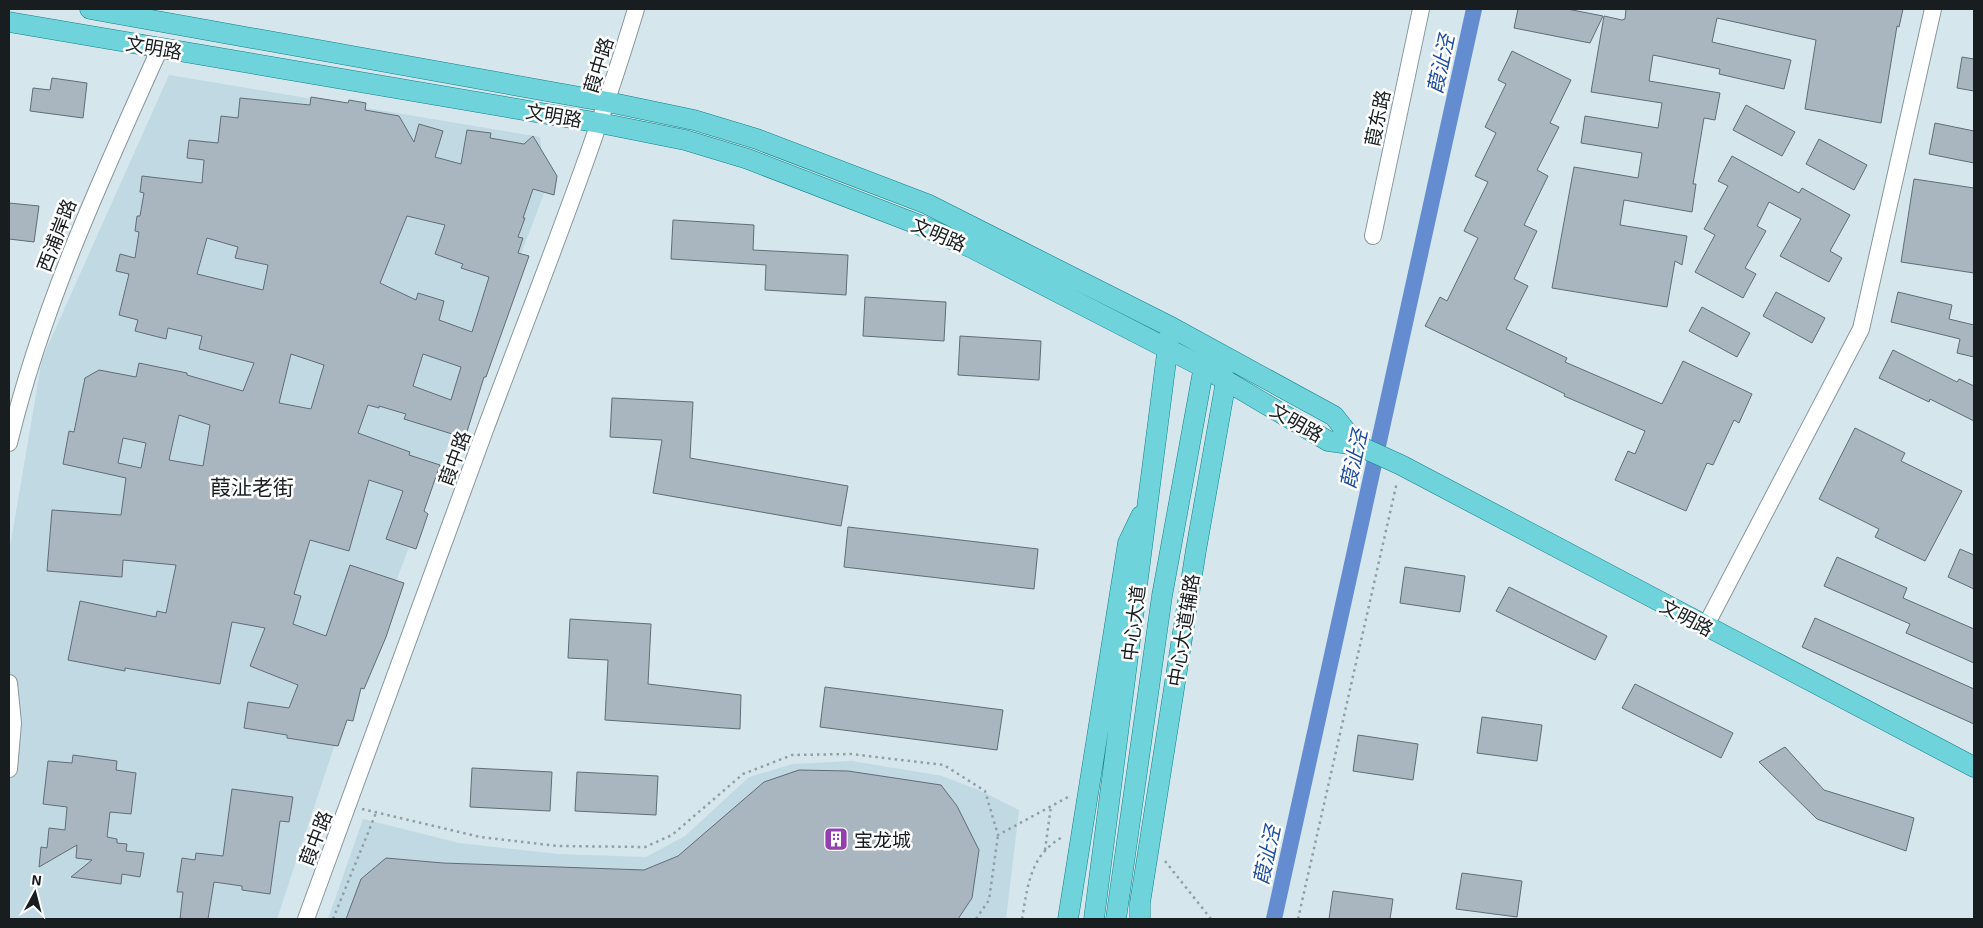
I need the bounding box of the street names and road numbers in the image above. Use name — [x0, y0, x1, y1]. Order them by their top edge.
street label: 文明路 — [124, 31, 184, 63]
street label: 葭中路 — [579, 34, 617, 96]
street label: 葭东路 — [1360, 88, 1394, 148]
street label: 文明路 — [524, 99, 584, 131]
street label: 西浦岸路 — [32, 195, 80, 275]
street label: 文明路 — [908, 212, 970, 256]
street label: 文明路 — [1267, 398, 1327, 446]
street label: 葭中路 — [433, 427, 475, 489]
street label: 中心大道辅路 — [1163, 572, 1203, 688]
street label: 中心大道 — [1117, 584, 1149, 662]
street label: 文明路 — [1656, 593, 1718, 641]
street label: 葭中路 — [294, 807, 336, 869]

